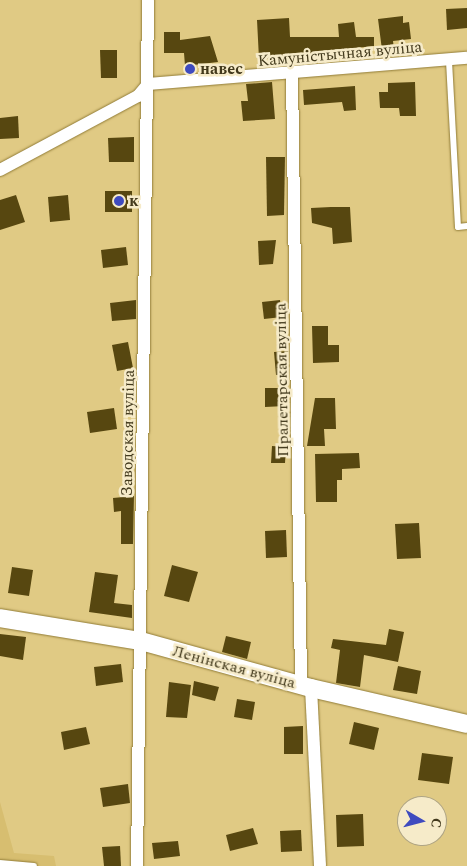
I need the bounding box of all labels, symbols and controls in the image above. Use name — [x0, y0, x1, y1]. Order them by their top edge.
street label: Камуністычная вуліца — [257, 37, 423, 71]
place label: навес — [200, 59, 243, 79]
marker: навес — [184, 63, 196, 75]
place label: к — [129, 191, 139, 211]
marker: к — [113, 195, 125, 207]
street label: Пралетарская вуліца — [271, 303, 293, 457]
street label: Заводская вуліца — [117, 369, 139, 497]
street label: Ленінская вуліца — [170, 641, 298, 693]
north arrow — [397, 796, 447, 846]
text: С — [425, 817, 447, 829]

